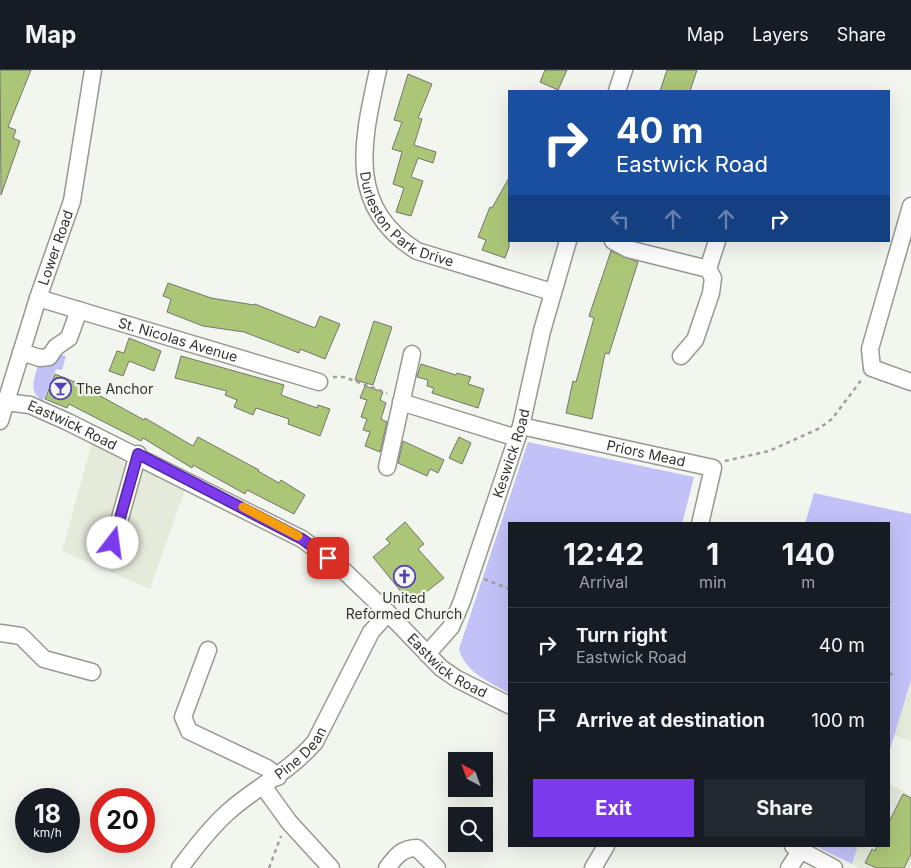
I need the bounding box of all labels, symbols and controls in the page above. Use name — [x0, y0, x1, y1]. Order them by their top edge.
text: Map — [25, 20, 76, 49]
text: Map — [687, 24, 724, 45]
text: Layers — [752, 24, 809, 45]
text: Share — [837, 24, 886, 45]
text: 40 m — [616, 109, 704, 151]
icon: right — [533, 110, 598, 175]
text: Eastwick Road — [616, 151, 768, 177]
street label: Durleston Park Drive — [357, 170, 456, 270]
icon: left — [606, 205, 634, 233]
icon: ahead — [659, 205, 687, 233]
icon: ahead — [712, 205, 740, 233]
icon: right — [765, 205, 793, 233]
street label: Lower Road — [34, 208, 76, 287]
street label: St. Nicolas Avenue — [116, 313, 240, 365]
bar icon: The Anchor — [48, 377, 72, 401]
place label: The Anchor — [76, 380, 153, 397]
street label: Eastwick Road — [25, 396, 120, 453]
street label: Keswick Road — [488, 407, 533, 500]
street label: Priors Mead — [605, 436, 687, 470]
position arrow — [86, 516, 138, 568]
text: 12:42 — [563, 536, 644, 572]
text: 1 — [706, 536, 719, 572]
text: 140 — [781, 536, 835, 572]
pin — [307, 537, 349, 579]
icon: arrive — [314, 544, 342, 572]
church icon: United Reformed Church — [392, 564, 416, 588]
text: Arrival — [579, 572, 628, 592]
text: min — [699, 572, 726, 592]
text: m — [801, 572, 815, 592]
place label: United Reformed Church — [346, 589, 462, 622]
text: Turn right — [576, 624, 667, 647]
street label: Eastwick Road — [404, 629, 490, 701]
icon: right — [533, 631, 561, 659]
text: 40 m — [819, 634, 865, 657]
text: Eastwick Road — [576, 647, 687, 667]
icon: arrive — [533, 706, 561, 734]
text: Arrive at destination — [576, 709, 765, 732]
text: 100 m — [811, 709, 865, 732]
street label: Pine Dean — [271, 724, 329, 782]
north arrow — [448, 752, 492, 798]
map controls — [448, 752, 493, 852]
button: Exit — [533, 779, 694, 837]
button: Share — [704, 779, 865, 837]
speed limit sign: 20 — [90, 788, 155, 853]
text: 18 — [34, 799, 61, 829]
button: search — [448, 807, 493, 852]
text: km/h — [33, 825, 62, 840]

